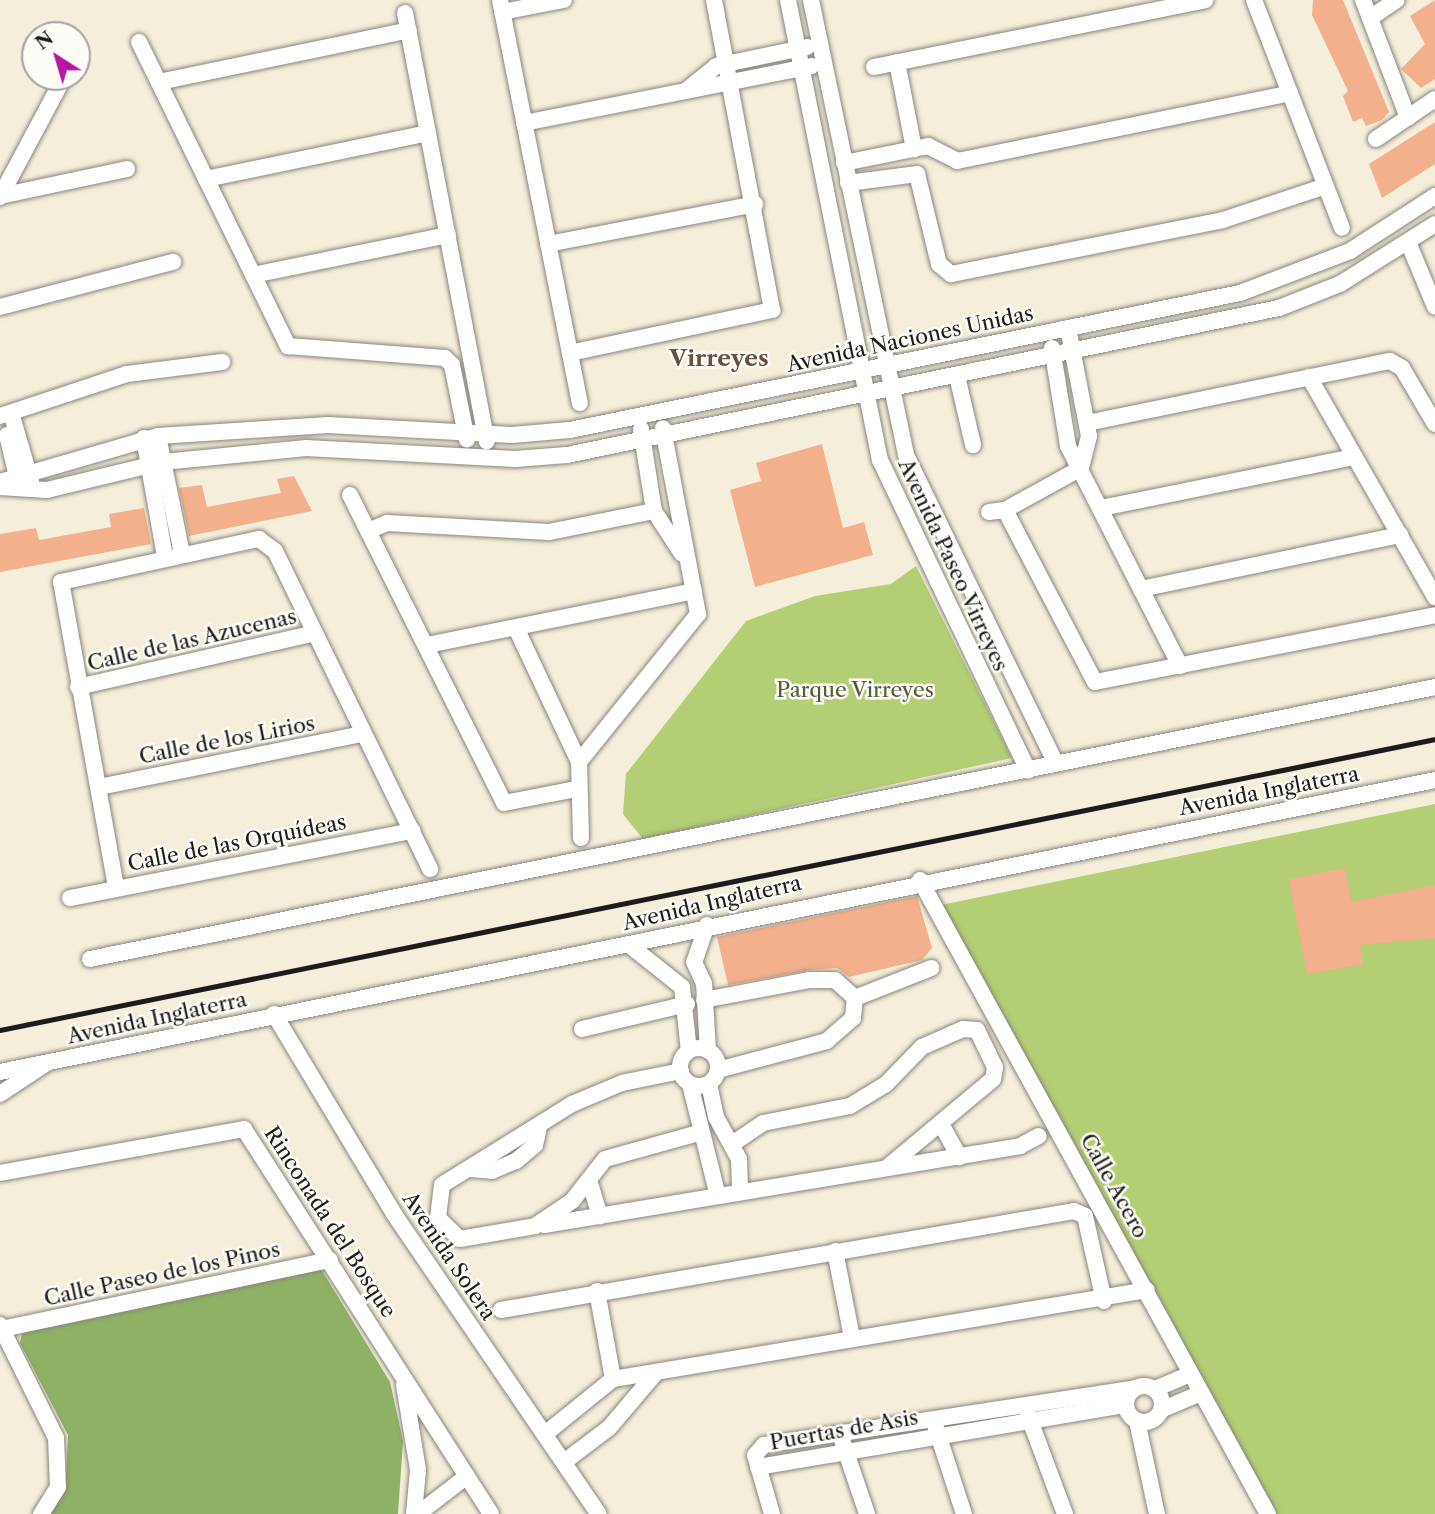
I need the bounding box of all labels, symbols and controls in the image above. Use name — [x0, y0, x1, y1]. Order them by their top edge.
north arrow — [21, 21, 91, 91]
text: N — [31, 26, 58, 55]
street label: Avenida Naciones Unidas — [784, 300, 1036, 378]
district label: Virreyes — [669, 344, 769, 372]
street label: Avenida Paseo Virreyes — [893, 454, 1013, 676]
street label: Calle de las Azucenas — [85, 604, 299, 676]
park label: Parque Virreyes — [776, 677, 934, 703]
street label: Calle de los Lirios — [137, 711, 317, 769]
street label: Avenida Inglaterra — [1177, 761, 1361, 821]
street label: Calle de las Orquídeas — [126, 809, 348, 877]
street label: Avenida Inglaterra — [620, 870, 804, 936]
street label: Avenida Inglaterra — [65, 987, 249, 1049]
street label: Rinconada del Bosque — [259, 1122, 401, 1322]
street label: Calle Acero — [1075, 1129, 1153, 1243]
street label: Avenida Solera — [397, 1187, 501, 1325]
street label: Calle Paseo de los Pinos — [42, 1237, 282, 1311]
street label: Puertas de Asis — [767, 1404, 921, 1456]

